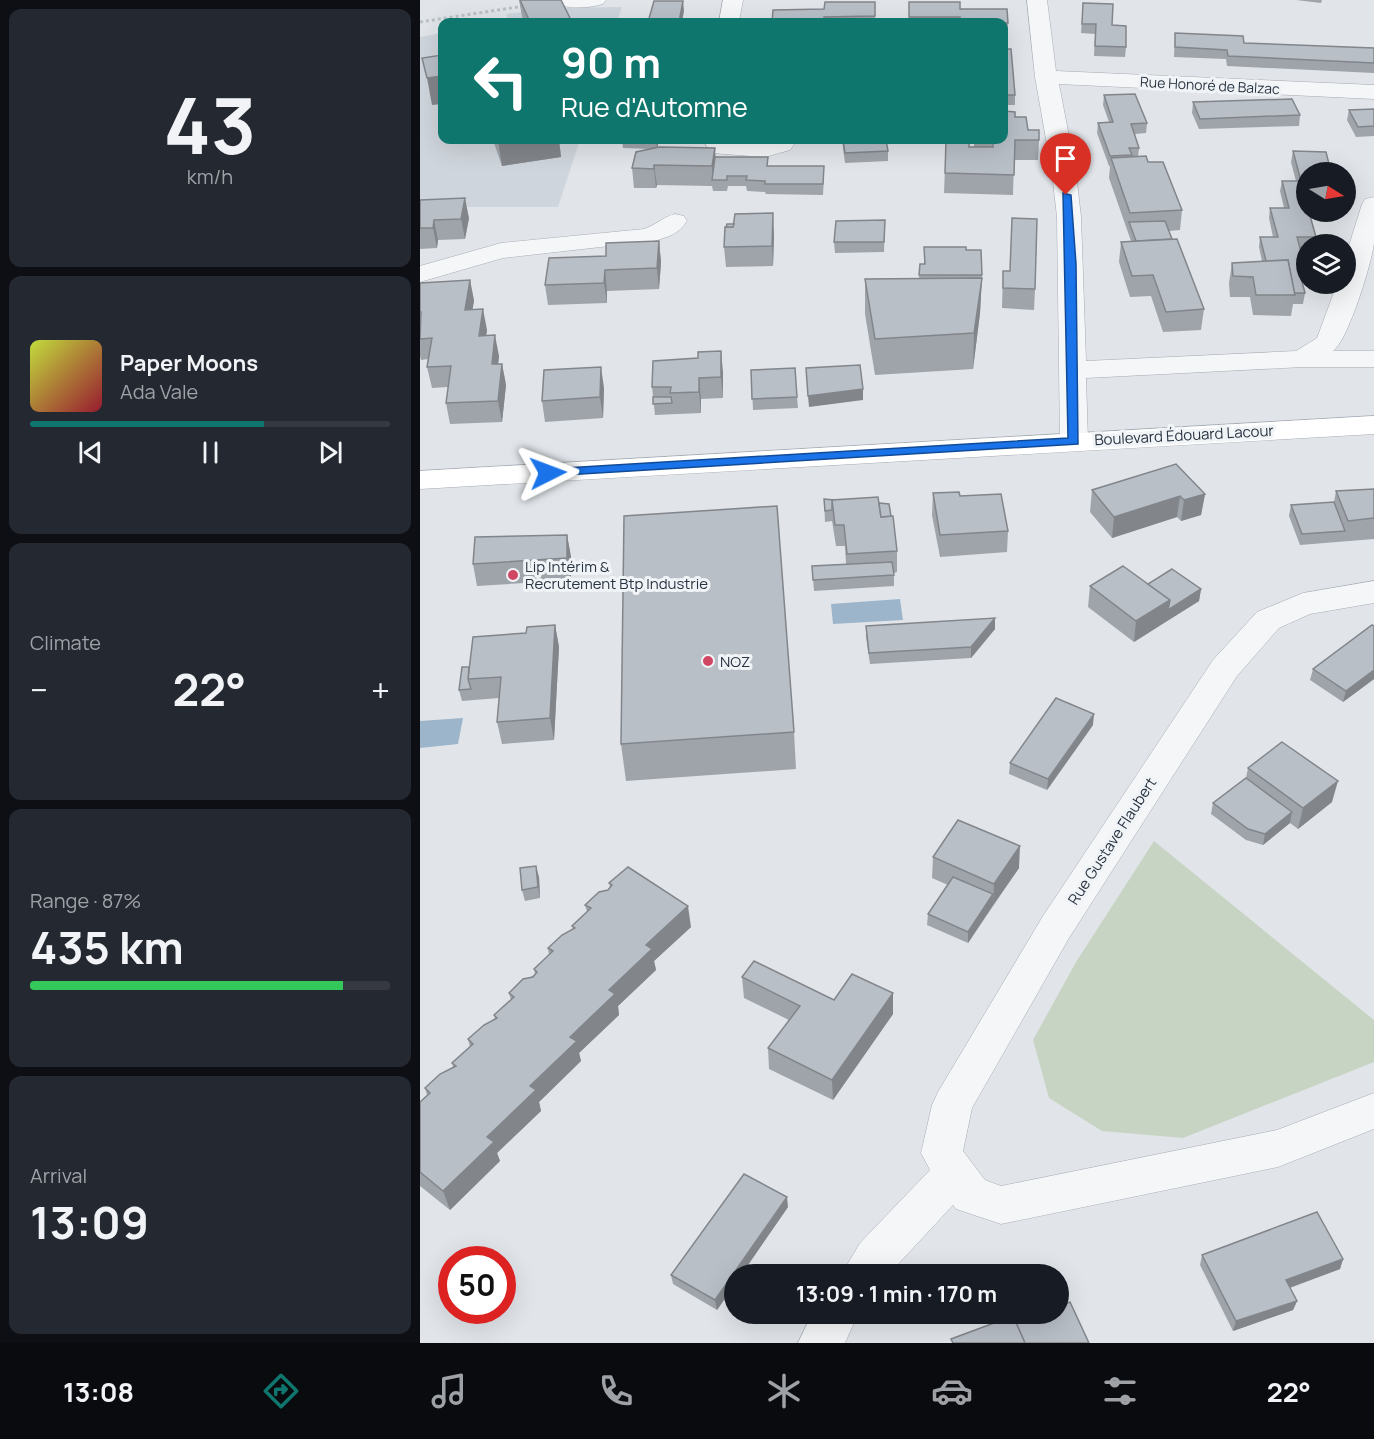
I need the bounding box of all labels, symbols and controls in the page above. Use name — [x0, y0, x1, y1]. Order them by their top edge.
text: 90 m — [561, 33, 661, 91]
icon: left — [462, 42, 540, 120]
text: 43 — [164, 71, 256, 177]
street label: Rue Honoré de Balzac — [1140, 72, 1281, 98]
text: Rue d'Automne — [561, 88, 748, 125]
pin — [1040, 133, 1091, 195]
icon: arrive — [1049, 142, 1082, 175]
north arrow — [1296, 162, 1356, 222]
map controls — [1296, 162, 1356, 294]
text: km/h — [187, 163, 233, 190]
button: layers — [1296, 234, 1356, 294]
text: Paper Moons — [120, 348, 258, 378]
text: Ada Vale — [120, 378, 198, 405]
street label: Boulevard Édouard Lacour — [1094, 420, 1275, 450]
icon: previous — [74, 436, 107, 469]
icon: pause — [194, 436, 227, 469]
icon: next — [314, 436, 347, 469]
position arrow — [516, 441, 580, 505]
place label: Lip Intérim & Recrutement Btp Industrie — [525, 556, 708, 594]
marker: Lip Intérim & Recrutement Btp Industrie — [506, 568, 520, 582]
text: Climate — [30, 629, 101, 656]
place label: NOZ — [720, 651, 750, 672]
marker: NOZ — [701, 654, 715, 668]
text: 22° — [172, 658, 246, 720]
text: − — [30, 667, 48, 712]
text: + — [371, 667, 390, 712]
street label: Rue Gustave Flaubert — [1063, 773, 1161, 909]
text: Range · 87% — [30, 887, 141, 914]
text: 435 km — [30, 916, 184, 978]
text: Arrival — [30, 1162, 87, 1189]
text: 13:09 — [30, 1191, 149, 1253]
speed limit sign: 50 — [438, 1246, 516, 1324]
text: 13:09 · 1 min · 170 m — [796, 1279, 997, 1309]
icon: directions — [260, 1370, 302, 1412]
icon: music — [428, 1370, 470, 1412]
icon: phone — [595, 1370, 637, 1412]
icon: climate — [763, 1370, 805, 1412]
icon: car — [931, 1370, 973, 1412]
icon: filters — [1099, 1370, 1141, 1412]
text: 13:08 — [63, 1373, 134, 1410]
text: 22° — [1267, 1373, 1311, 1410]

